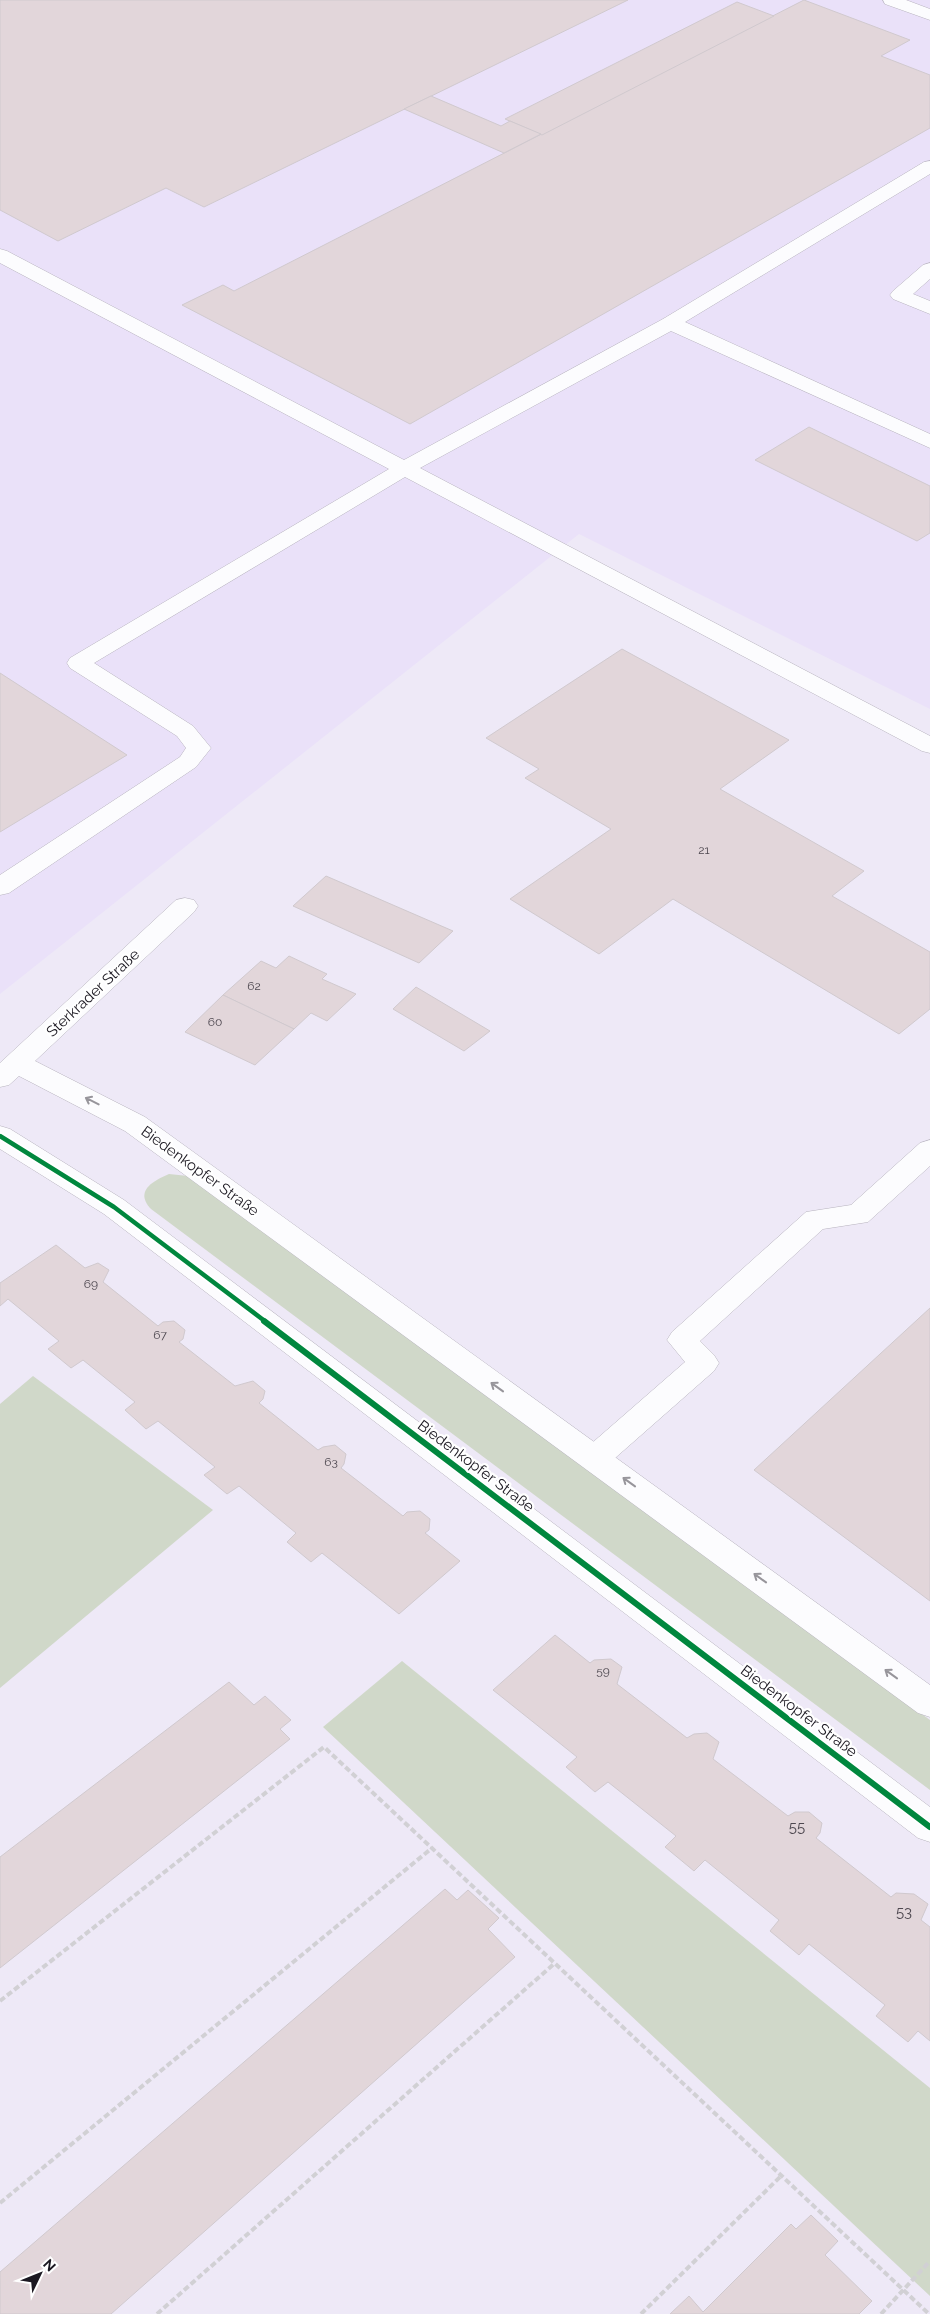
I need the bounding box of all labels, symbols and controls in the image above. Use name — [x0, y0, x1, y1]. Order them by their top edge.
house number: 21 — [698, 843, 710, 857]
street label: Sterkrader Straße — [43, 945, 143, 1041]
house number: 62 — [247, 979, 261, 993]
house number: 60 — [208, 1015, 222, 1029]
one-way arrow — [85, 1096, 100, 1105]
street label: Biedenkopfer Straße — [138, 1122, 263, 1220]
house number: 69 — [84, 1277, 98, 1291]
house number: 67 — [153, 1328, 167, 1342]
one-way arrow — [490, 1382, 504, 1392]
street label: Biedenkopfer Straße — [414, 1416, 538, 1516]
house number: 63 — [324, 1455, 338, 1469]
one-way arrow — [622, 1477, 636, 1487]
one-way arrow — [753, 1573, 767, 1583]
street label: Biedenkopfer Straße — [737, 1661, 861, 1761]
house number: 59 — [596, 1664, 610, 1678]
one-way arrow — [885, 1669, 898, 1680]
house number: 55 — [789, 1818, 805, 1836]
house number: 53 — [896, 1903, 912, 1921]
north arrow — [15, 2249, 65, 2299]
text: N — [40, 2256, 59, 2274]

